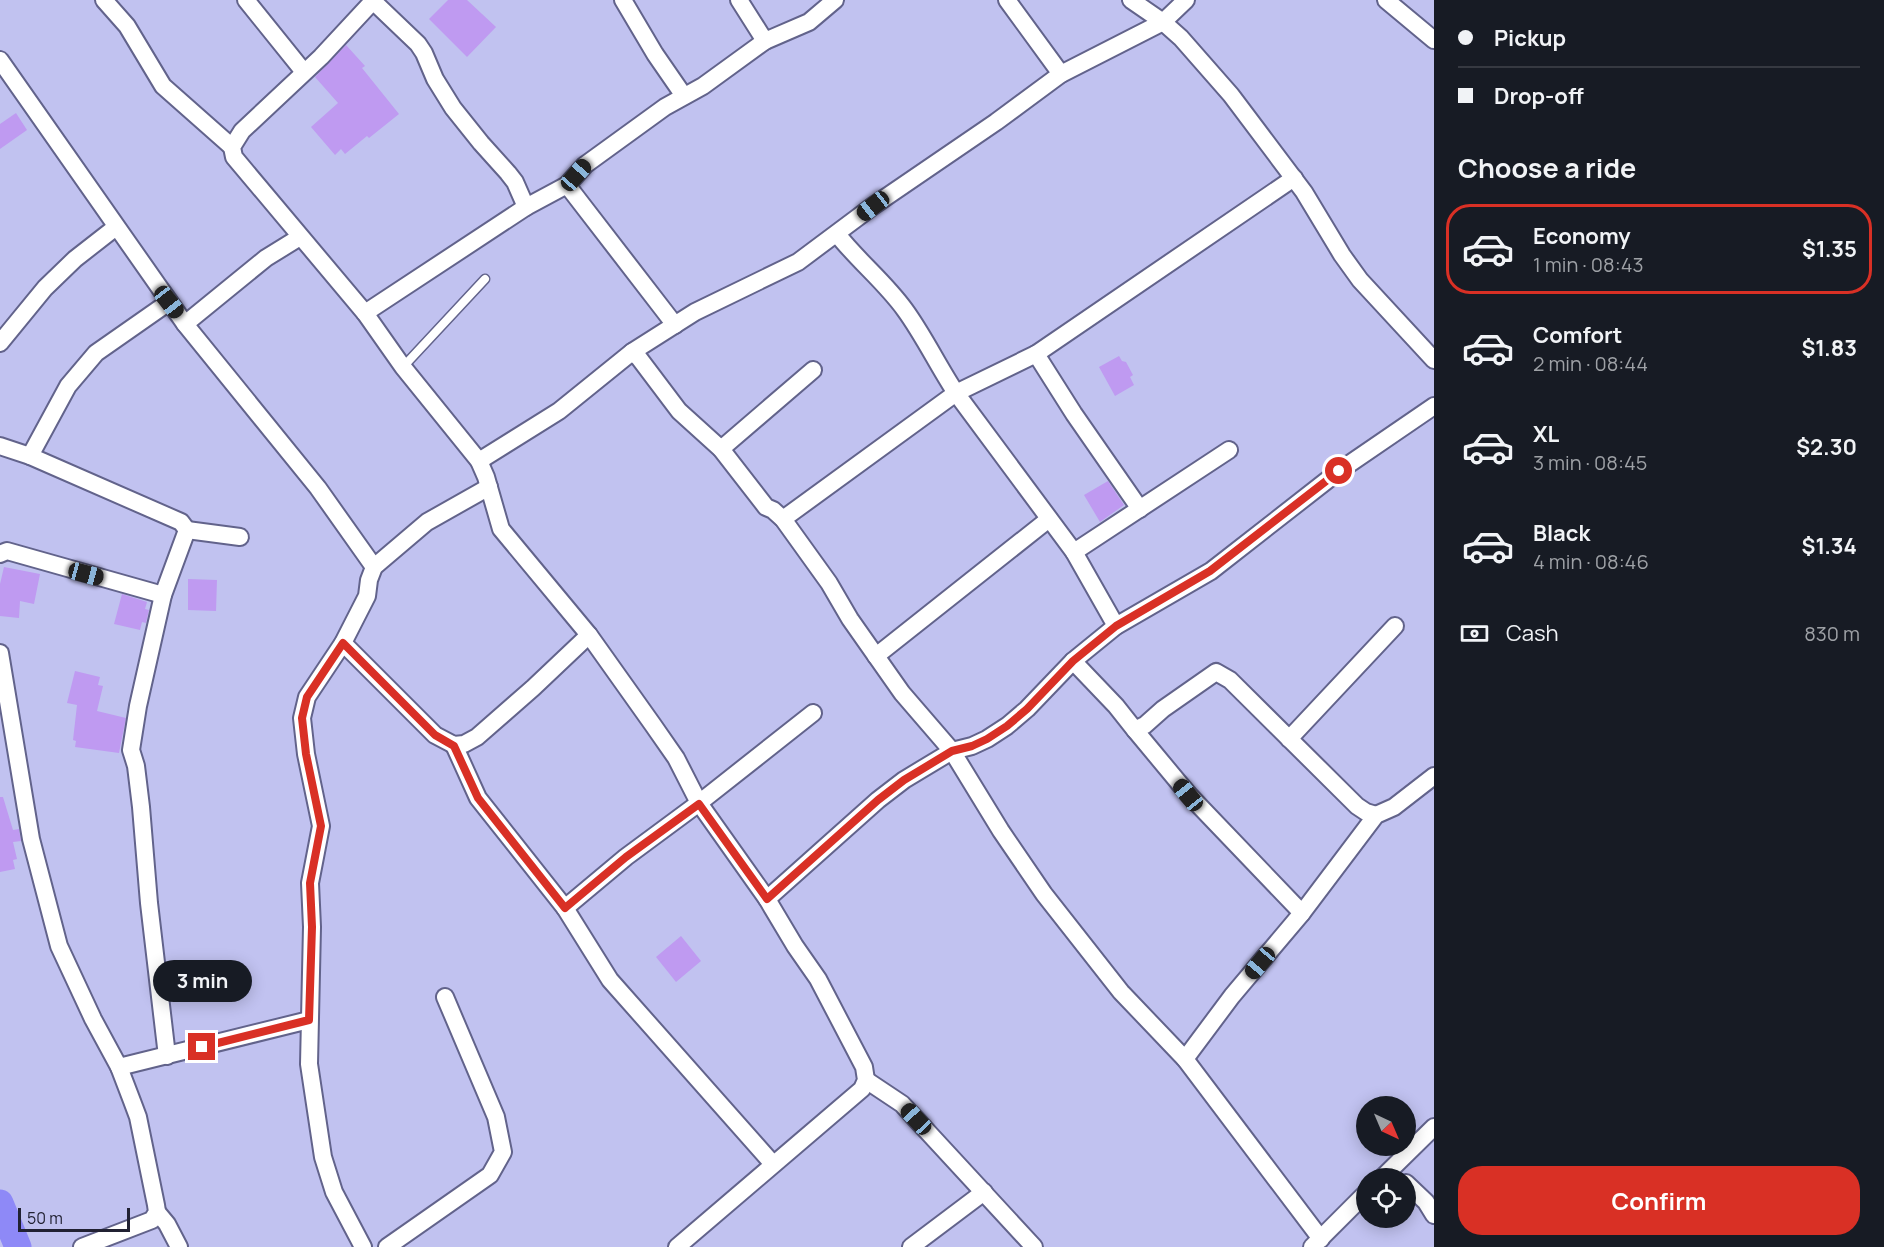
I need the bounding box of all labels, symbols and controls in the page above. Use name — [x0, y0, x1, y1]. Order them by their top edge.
text: Pickup — [1494, 23, 1566, 53]
text: Drop-off — [1494, 81, 1584, 111]
text: Choose a ride — [1458, 149, 1636, 186]
car — [557, 156, 595, 194]
car — [853, 188, 893, 224]
text: Economy — [1533, 221, 1631, 251]
icon: car — [1461, 222, 1515, 276]
text: $1.35 — [1802, 234, 1857, 264]
text: 1 min · 08:43 — [1533, 251, 1643, 278]
car — [151, 282, 187, 322]
text: Comfort — [1533, 320, 1622, 350]
icon: car — [1461, 321, 1515, 375]
text: $1.83 — [1801, 333, 1857, 363]
text: 2 min · 08:44 — [1533, 350, 1648, 377]
text: XL — [1533, 419, 1559, 449]
icon: car — [1461, 420, 1515, 474]
text: $2.30 — [1796, 432, 1857, 462]
text: 3 min · 08:45 — [1533, 449, 1647, 476]
route start — [1325, 457, 1352, 484]
text: Black — [1533, 518, 1590, 548]
icon: car — [1461, 519, 1515, 573]
text: $1.34 — [1802, 531, 1857, 561]
text: 4 min · 08:46 — [1533, 548, 1649, 575]
car — [66, 561, 106, 587]
icon: cash — [1458, 617, 1491, 650]
text: Cash — [1506, 618, 1559, 648]
text: 830 m — [1804, 620, 1860, 647]
car — [1170, 775, 1206, 815]
car — [1242, 943, 1278, 983]
callout: 3 min — [152, 960, 252, 1002]
text: 3 min — [177, 967, 228, 994]
route end — [188, 1033, 215, 1060]
north arrow — [1356, 1096, 1416, 1156]
map controls — [1356, 1096, 1416, 1228]
car — [897, 1100, 935, 1138]
button: Confirm — [1458, 1166, 1860, 1235]
button: locate — [1356, 1168, 1416, 1228]
scale bar — [18, 1205, 130, 1232]
text: 50 m — [27, 1207, 63, 1229]

